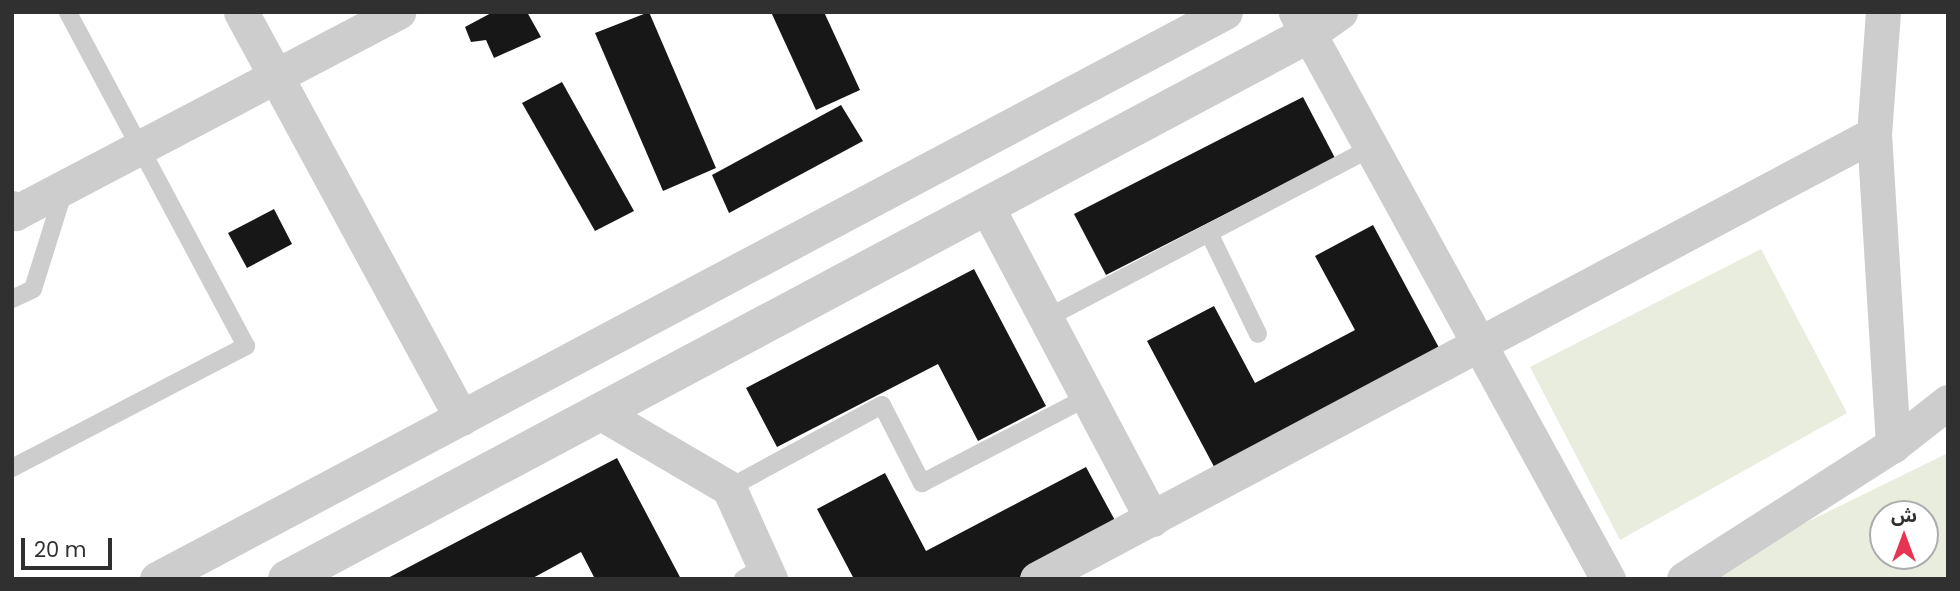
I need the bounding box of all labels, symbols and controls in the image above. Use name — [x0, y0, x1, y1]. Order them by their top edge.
north arrow — [1869, 500, 1939, 570]
text: ش — [1891, 502, 1917, 529]
scale bar — [24, 524, 116, 568]
text: 20 m — [34, 535, 87, 564]

